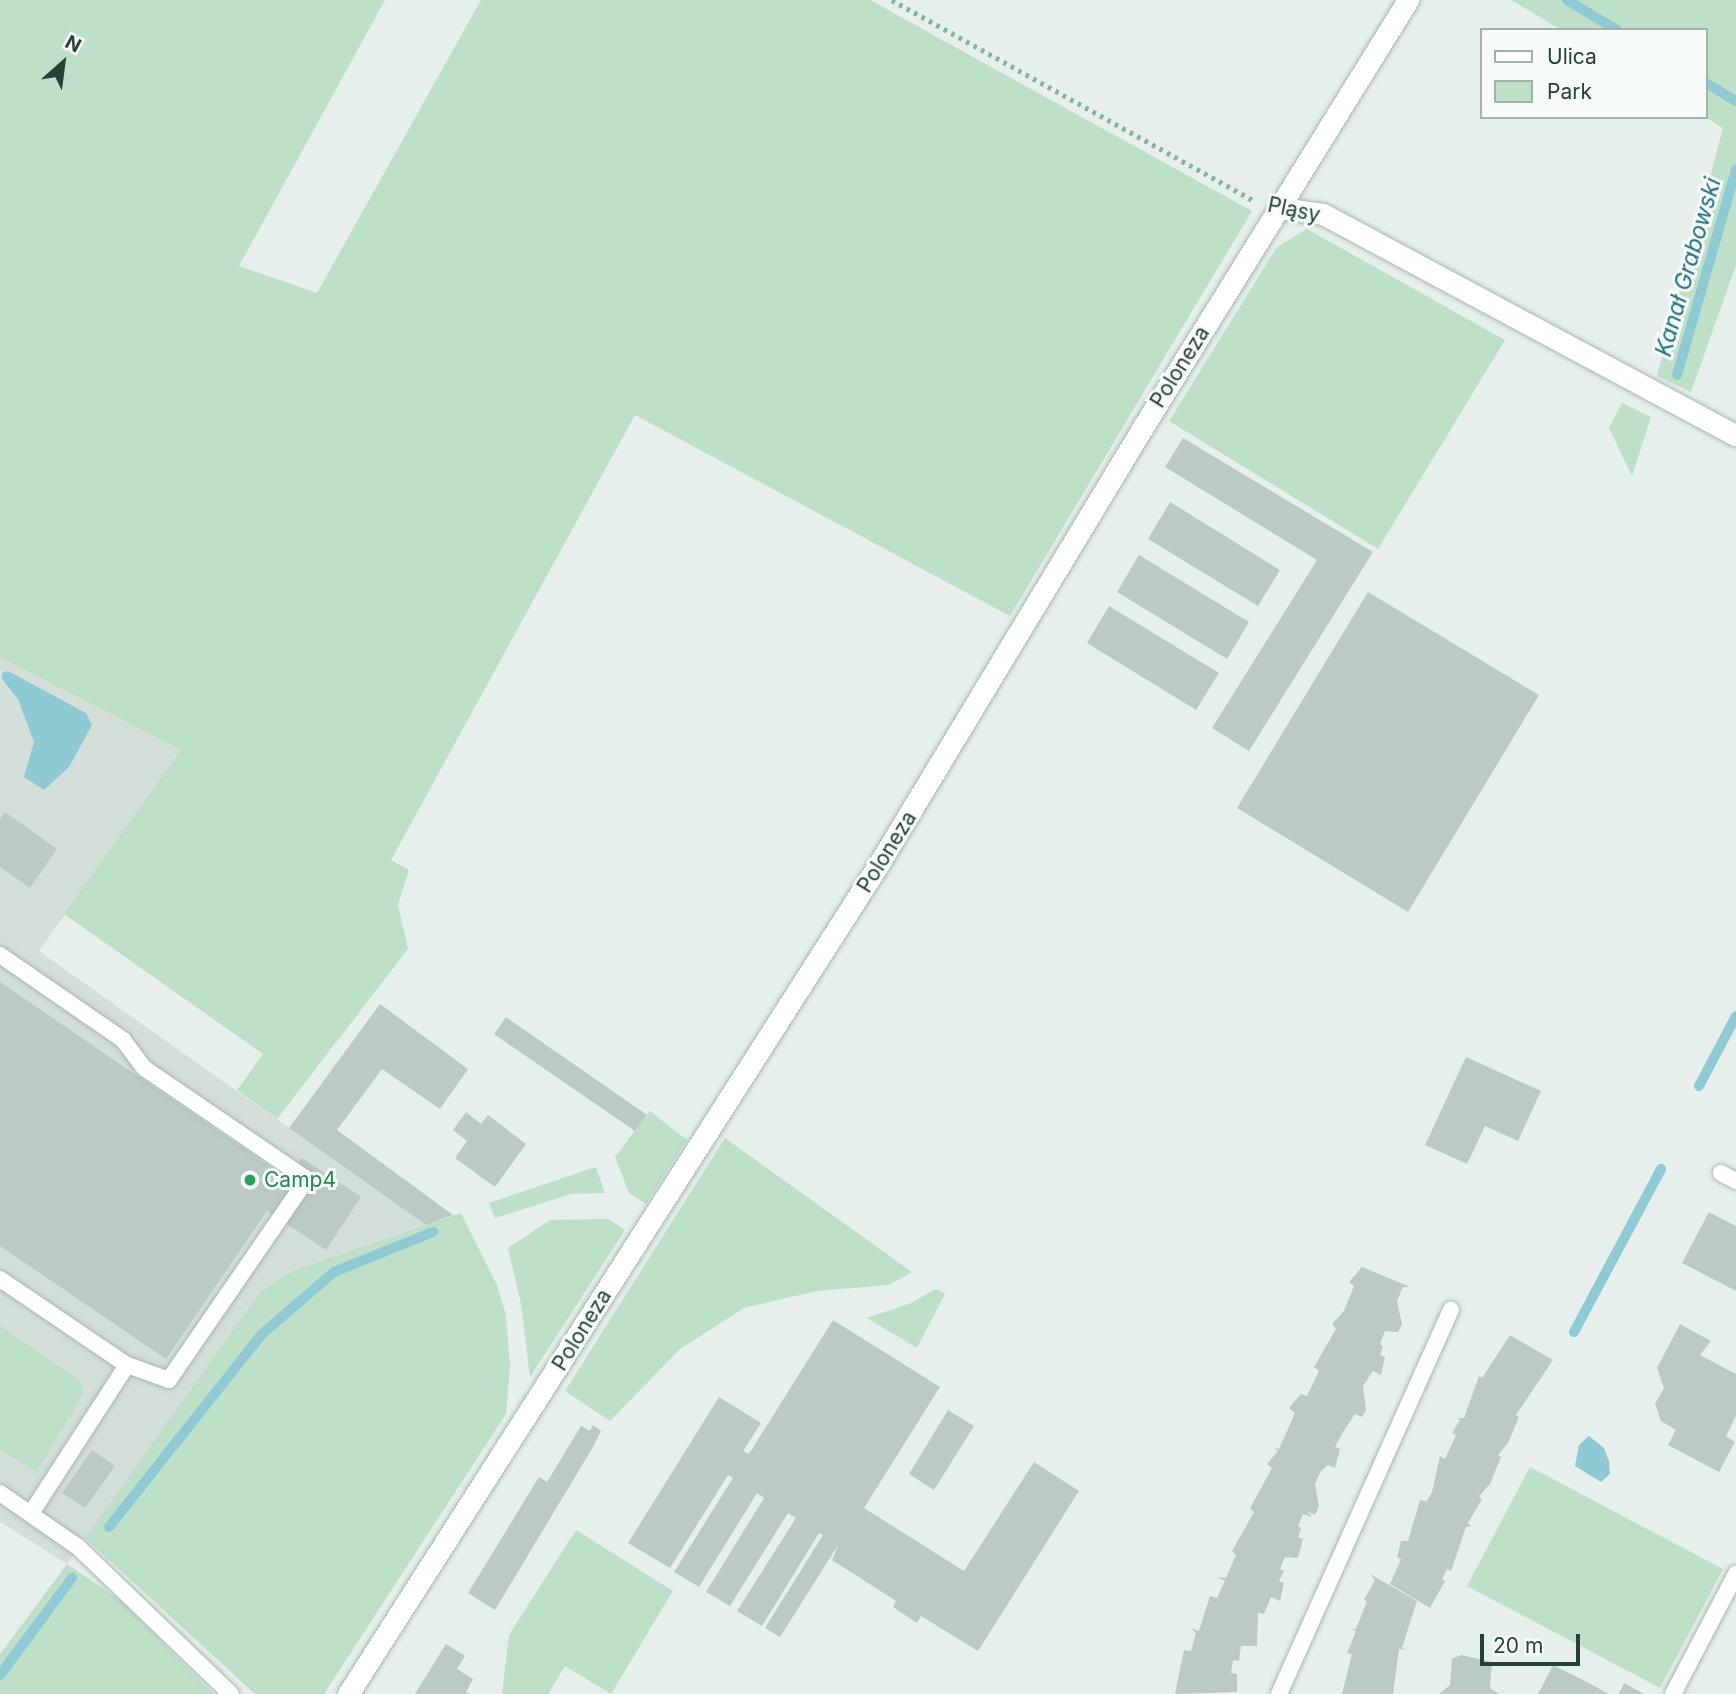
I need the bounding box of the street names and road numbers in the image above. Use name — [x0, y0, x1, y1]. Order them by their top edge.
street label: Pląsy — [1265, 192, 1323, 228]
street label: Poloneza — [1145, 322, 1215, 412]
street label: Poloneza — [852, 807, 922, 897]
street label: Poloneza — [547, 1285, 617, 1375]

